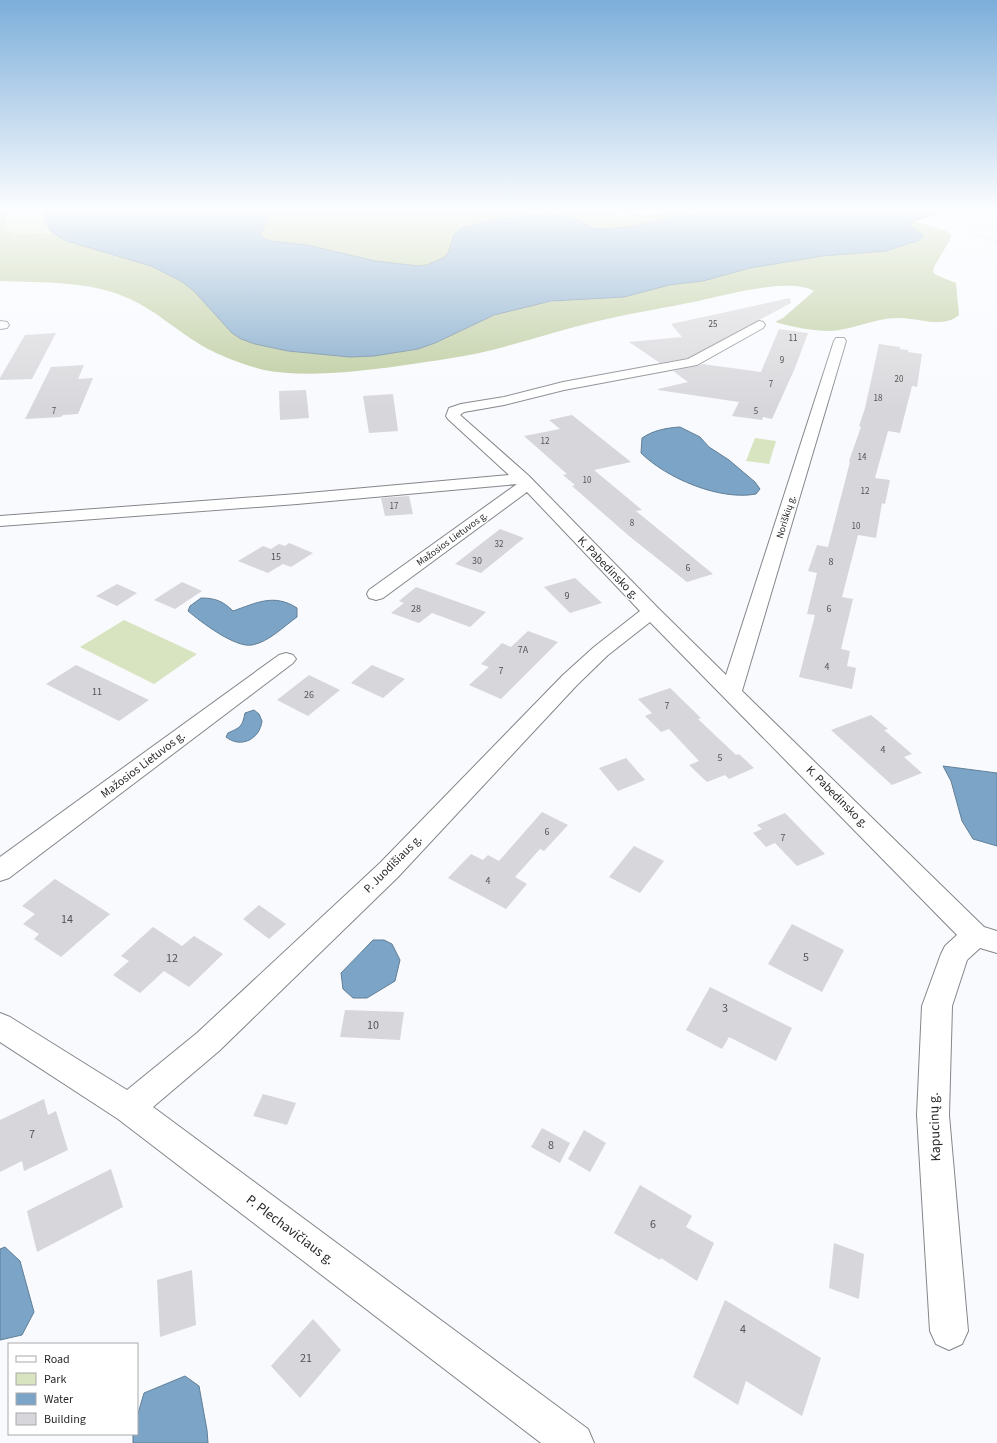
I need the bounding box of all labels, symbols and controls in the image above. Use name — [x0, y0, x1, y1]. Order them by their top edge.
house number: 25 — [709, 318, 718, 331]
house number: 11 — [789, 332, 797, 345]
house number: 9 — [780, 354, 785, 367]
house number: 20 — [895, 373, 904, 386]
house number: 7 — [769, 378, 774, 391]
house number: 18 — [874, 392, 883, 405]
house number: 7 — [52, 405, 57, 418]
house number: 5 — [754, 405, 759, 418]
house number: 12 — [541, 435, 550, 448]
house number: 14 — [858, 451, 867, 464]
house number: 10 — [583, 474, 592, 487]
house number: 12 — [861, 485, 870, 498]
street label: Noriškių g. — [773, 494, 799, 540]
house number: 17 — [390, 500, 399, 513]
street label: Mažosios Lietuvos g. — [414, 508, 490, 570]
house number: 8 — [630, 517, 635, 530]
house number: 10 — [852, 520, 861, 533]
street label: K. Pabedinsko g. — [573, 533, 643, 603]
house number: 32 — [495, 538, 504, 551]
house number: 15 — [271, 550, 281, 564]
house number: 30 — [472, 554, 482, 568]
house number: 8 — [829, 555, 834, 569]
house number: 6 — [686, 561, 691, 575]
house number: 9 — [565, 589, 570, 603]
house number: 28 — [411, 602, 421, 616]
house number: 6 — [827, 602, 832, 616]
house number: 7A — [518, 643, 529, 657]
house number: 4 — [825, 660, 830, 674]
house number: 7 — [499, 664, 504, 678]
house number: 11 — [92, 685, 102, 699]
house number: 26 — [304, 688, 314, 702]
house number: 7 — [665, 699, 670, 713]
street label: Mažosios Lietuvos g. — [97, 728, 189, 802]
house number: 4 — [881, 743, 886, 757]
house number: 5 — [718, 751, 723, 765]
street label: K. Pabedinsko g. — [802, 762, 872, 832]
house number: 6 — [545, 825, 550, 839]
street label: P. Juodišiaus g. — [360, 831, 426, 897]
house number: 7 — [781, 831, 786, 845]
house number: 4 — [486, 874, 491, 888]
house number: 14 — [61, 911, 73, 928]
house number: 5 — [803, 949, 809, 966]
house number: 12 — [166, 950, 178, 967]
house number: 3 — [722, 1000, 728, 1017]
house number: 10 — [367, 1017, 379, 1034]
street label: Kapucinų g. — [924, 1092, 946, 1162]
house number: 7 — [29, 1126, 35, 1143]
house number: 8 — [548, 1137, 554, 1154]
street label: P. Plechavičiaus g. — [242, 1190, 338, 1270]
house number: 6 — [650, 1216, 656, 1233]
house number: 4 — [740, 1321, 746, 1338]
legend — [8, 1343, 138, 1435]
house number: 21 — [300, 1350, 312, 1367]
text: Road — [44, 1351, 70, 1368]
text: Park — [44, 1371, 66, 1388]
text: Water — [44, 1391, 74, 1408]
text: Building — [44, 1411, 86, 1428]

